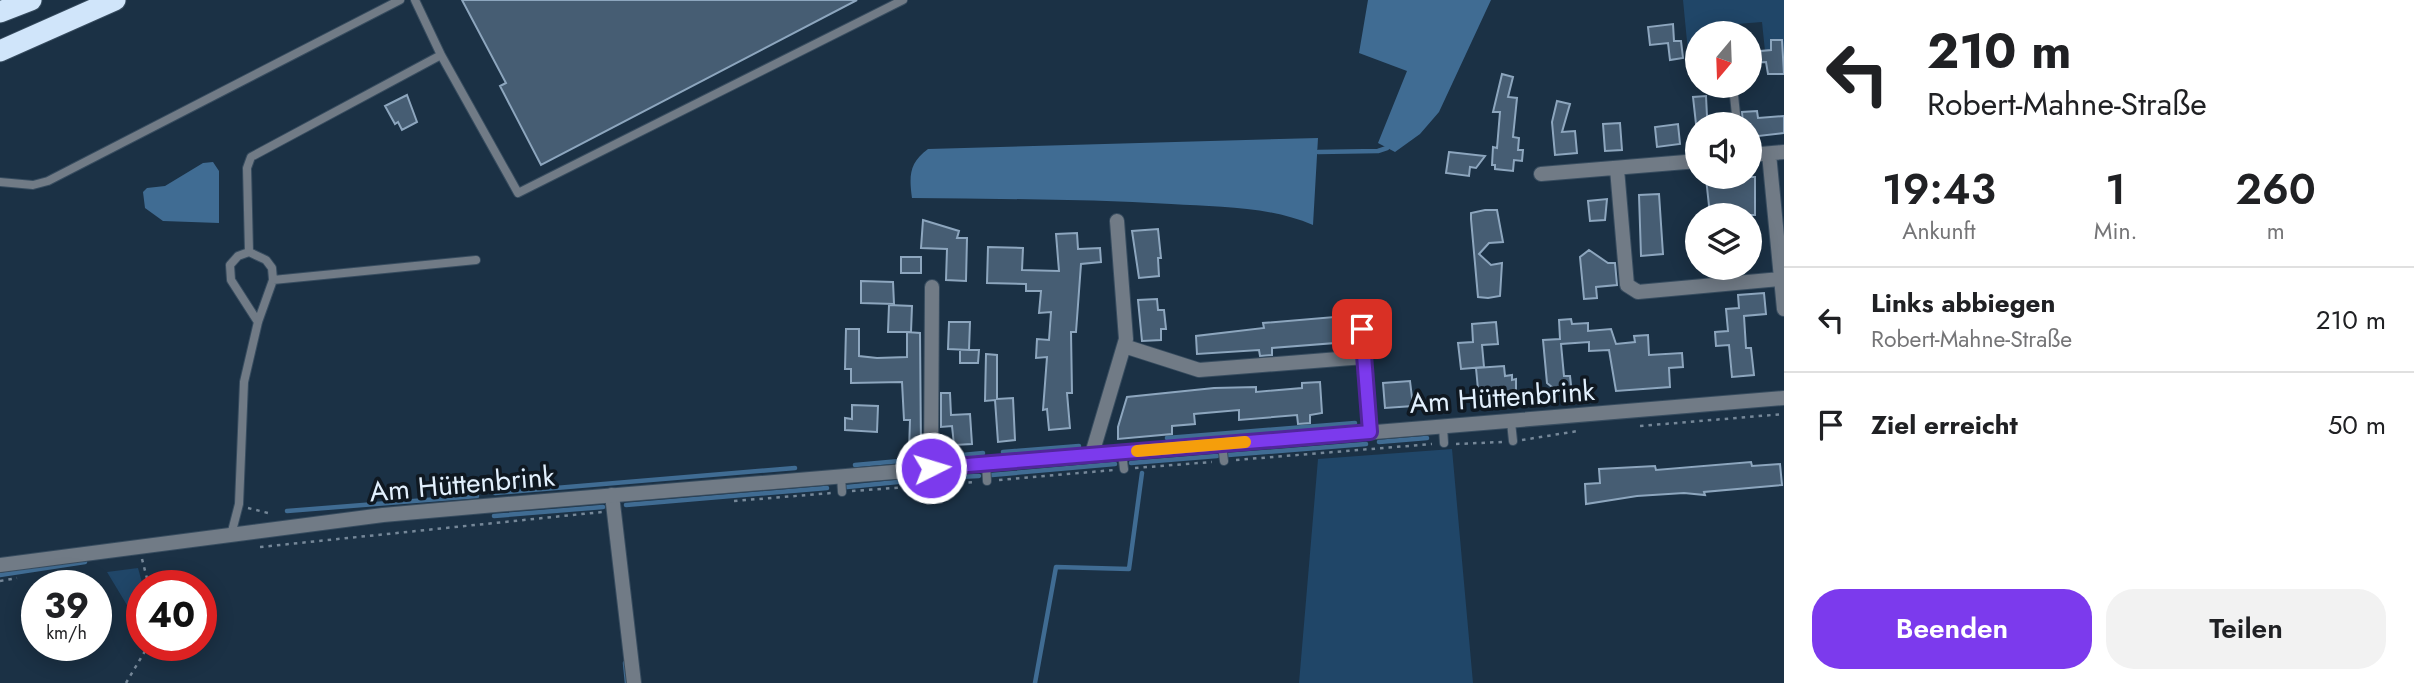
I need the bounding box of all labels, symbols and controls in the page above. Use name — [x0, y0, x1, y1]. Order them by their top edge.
text: 210 m — [1927, 16, 2071, 86]
north arrow — [1685, 21, 1762, 98]
map controls — [1685, 21, 1762, 280]
icon: left — [1812, 28, 1903, 119]
text: Robert-Mahne-Straße — [1927, 81, 2207, 127]
button: sound — [1685, 112, 1762, 189]
text: 19:43 — [1882, 159, 1996, 220]
text: 1 — [2105, 159, 2126, 220]
text: 260 — [2236, 159, 2316, 220]
button: layers — [1685, 203, 1762, 280]
text: Ankunft — [1902, 214, 1976, 248]
text: Min. — [2094, 214, 2137, 248]
text: m — [2267, 214, 2285, 248]
text: Links abbiegen — [1871, 284, 2055, 322]
pin — [1332, 299, 1392, 359]
icon: left — [1812, 301, 1850, 339]
text: 210 m — [2316, 301, 2386, 339]
icon: arrive — [1343, 310, 1381, 348]
text: Robert-Mahne-Straße — [1871, 322, 2072, 356]
street label: Am Hüttenbrink — [1408, 370, 1597, 424]
icon: arrive — [1812, 406, 1850, 444]
text: Ziel erreicht — [1871, 406, 2018, 444]
text: 50 m — [2328, 406, 2386, 444]
position arrow — [894, 431, 968, 505]
street label: Am Hüttenbrink — [368, 455, 557, 513]
speed limit sign: 40 — [126, 570, 217, 661]
text: 39 — [44, 581, 89, 631]
button: Beenden — [1812, 589, 2092, 669]
button: Teilen — [2106, 589, 2386, 669]
text: km/h — [46, 620, 87, 646]

